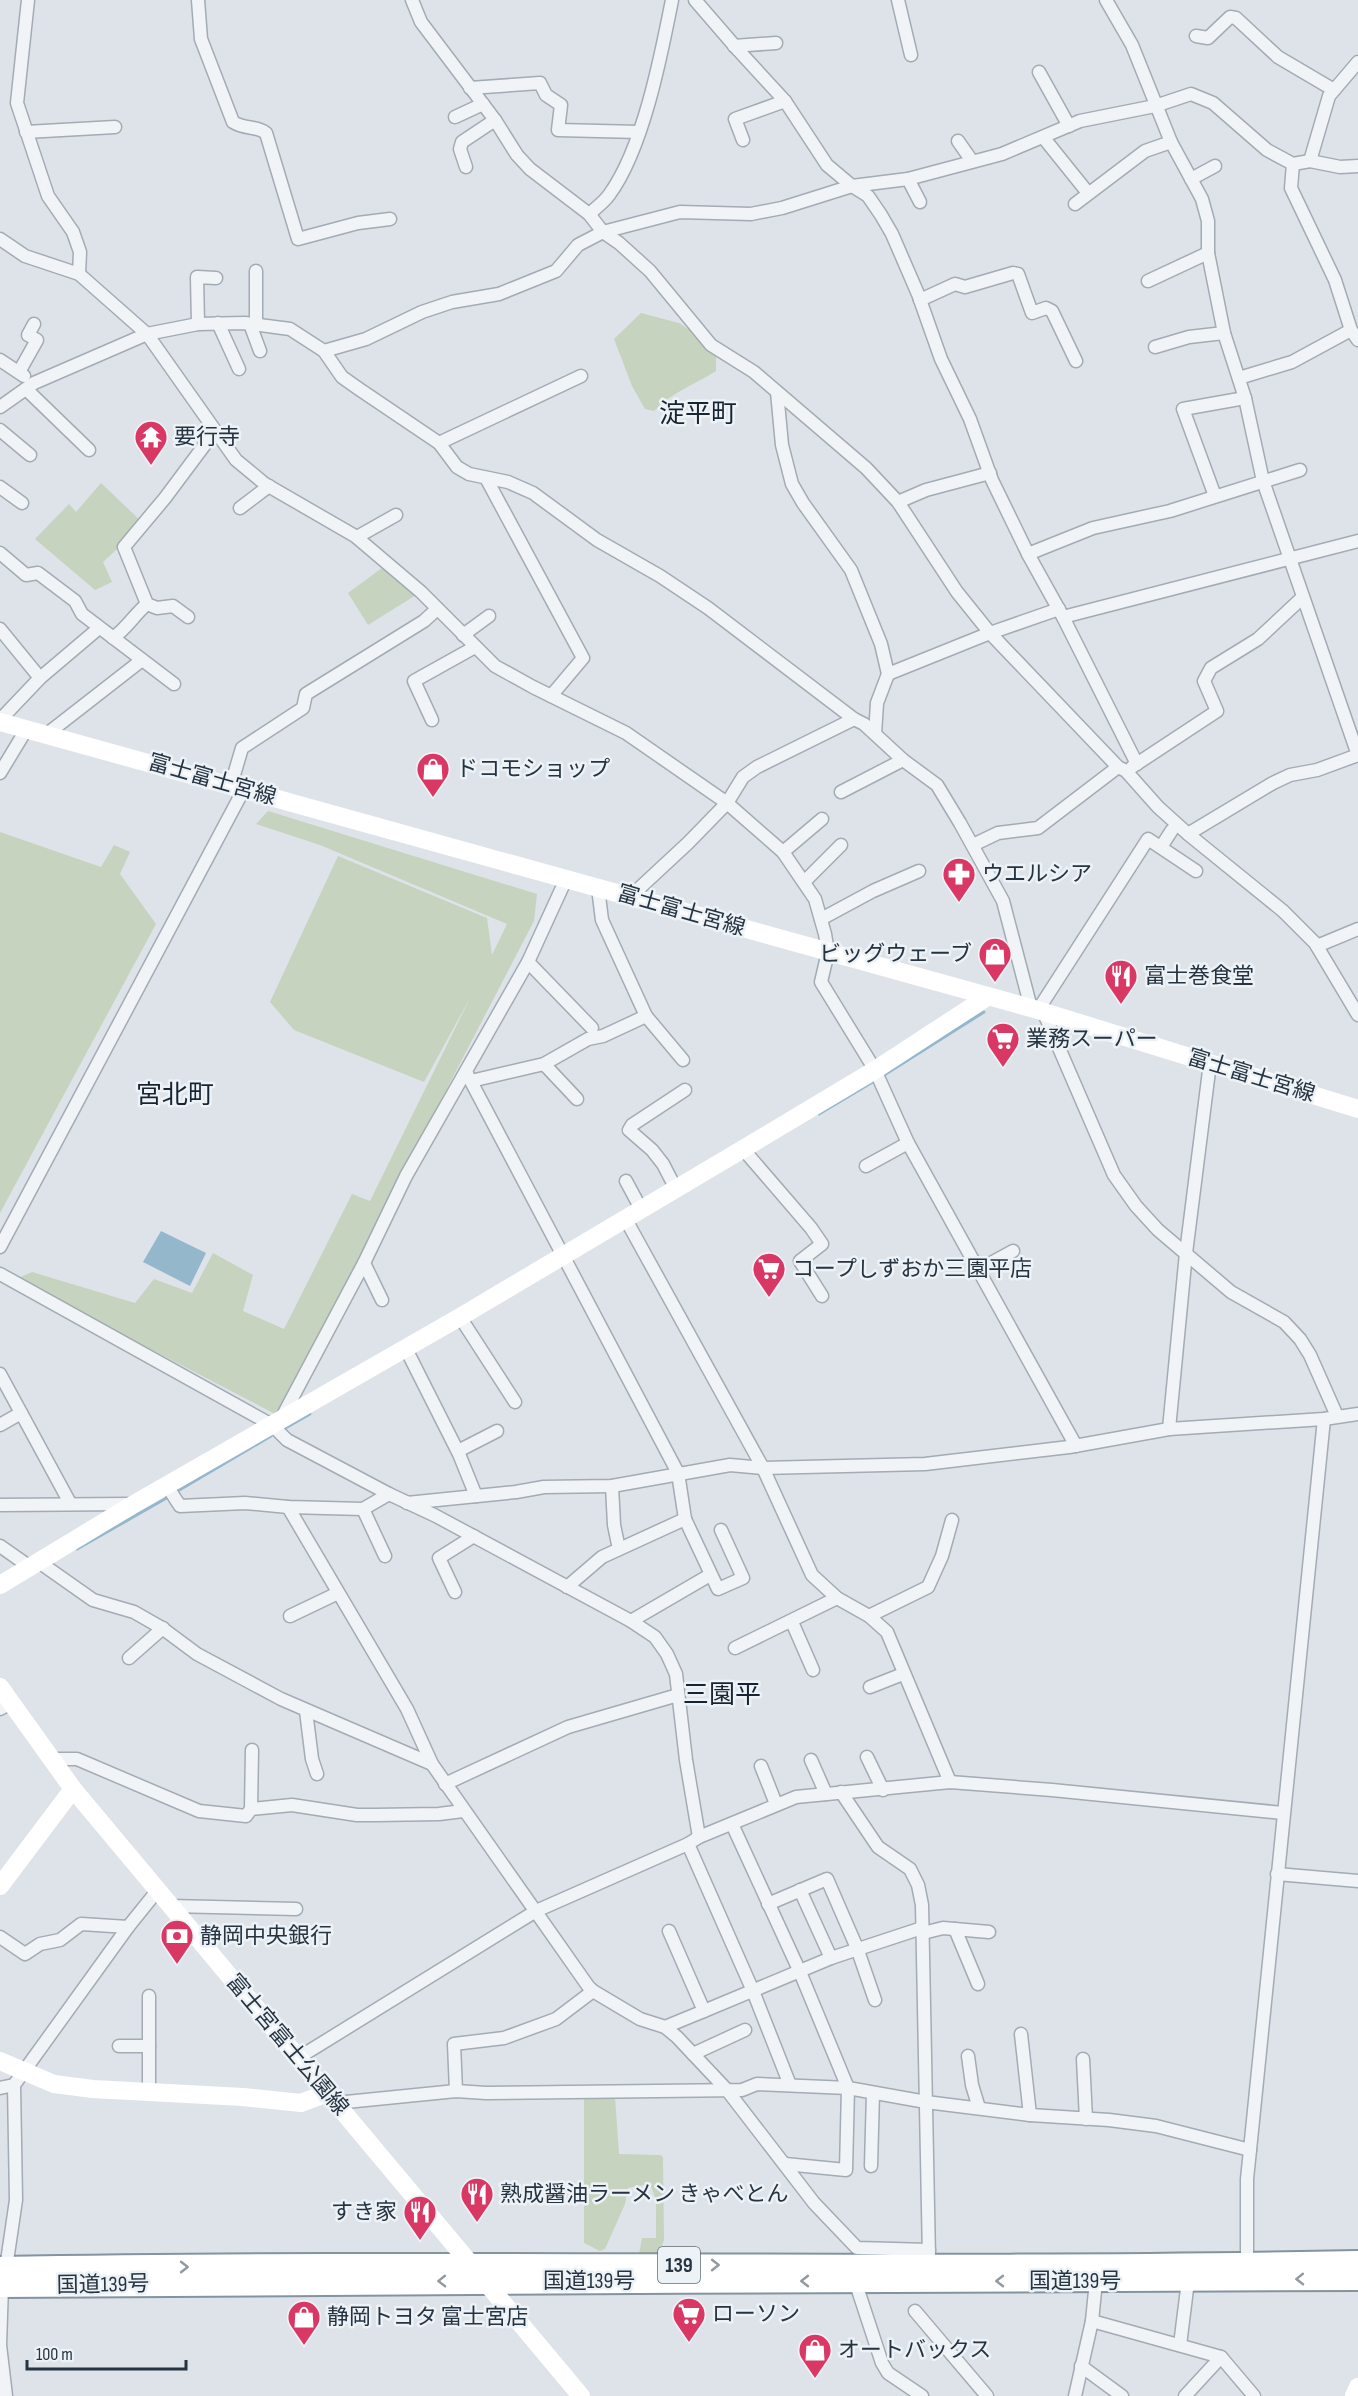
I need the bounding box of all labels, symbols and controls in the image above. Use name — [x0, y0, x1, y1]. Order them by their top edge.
district label: 淀平町 — [659, 399, 737, 430]
temple icon: 要行寺 — [133, 419, 169, 466]
place label: 要行寺 — [174, 424, 240, 451]
street label: 富士富士宮線 — [145, 749, 279, 811]
shop icon: ドコモショップ — [415, 751, 451, 798]
place label: ドコモショップ — [456, 756, 610, 783]
pharmacy icon: ウエルシア — [941, 856, 977, 903]
place label: ウエルシア — [982, 861, 1092, 888]
street label: 富士富士宮線 — [614, 880, 748, 942]
shop icon: ビッグウェーブ — [977, 936, 1013, 983]
place label: ビッグウェーブ — [819, 941, 972, 968]
restaurant icon: 富士巻食堂 — [1103, 958, 1139, 1005]
place label: 富士巻食堂 — [1144, 963, 1254, 990]
supermarket icon: 業務スーパー — [985, 1021, 1021, 1068]
place label: 業務スーパー — [1026, 1026, 1158, 1053]
street label: 富士富士宮線 — [1184, 1044, 1318, 1108]
district label: 宮北町 — [136, 1080, 214, 1111]
supermarket icon: コープしずおか三園平店 — [751, 1251, 787, 1298]
place label: コープしずおか三園平店 — [792, 1256, 1032, 1283]
district label: 三園平 — [683, 1680, 761, 1711]
bank icon: 静岡中央銀行 — [159, 1918, 195, 1965]
place label: 静岡中央銀行 — [200, 1923, 332, 1950]
street label: 富士宮富士公園線 — [220, 1969, 354, 2121]
restaurant icon: 熟成醤油ラーメン きゃべとん — [459, 2176, 495, 2223]
place label: 熟成醤油ラーメン きゃべとん — [500, 2181, 789, 2208]
restaurant icon: すき家 — [402, 2194, 438, 2241]
place label: すき家 — [331, 2199, 397, 2226]
road number: 139 — [658, 2247, 700, 2283]
one-way arrow — [711, 2259, 720, 2271]
one-way arrow — [180, 2261, 189, 2273]
street label: 国道139号 — [543, 2268, 635, 2295]
street label: 国道139号 — [1029, 2268, 1121, 2295]
street label: 国道139号 — [56, 2271, 150, 2299]
one-way arrow — [1295, 2273, 1304, 2286]
one-way arrow — [437, 2275, 446, 2287]
one-way arrow — [800, 2275, 809, 2287]
one-way arrow — [995, 2275, 1004, 2287]
supermarket icon: ローソン — [671, 2296, 707, 2343]
shop icon: 静岡トヨタ 富士宮店 — [286, 2299, 322, 2346]
place label: ローソン — [712, 2301, 800, 2328]
place label: 静岡トヨタ 富士宮店 — [327, 2304, 529, 2331]
shop icon: オートバックス — [797, 2332, 833, 2379]
scale bar — [27, 2333, 186, 2371]
place label: オートバックス — [838, 2337, 991, 2364]
text: 100 m — [36, 2344, 73, 2365]

